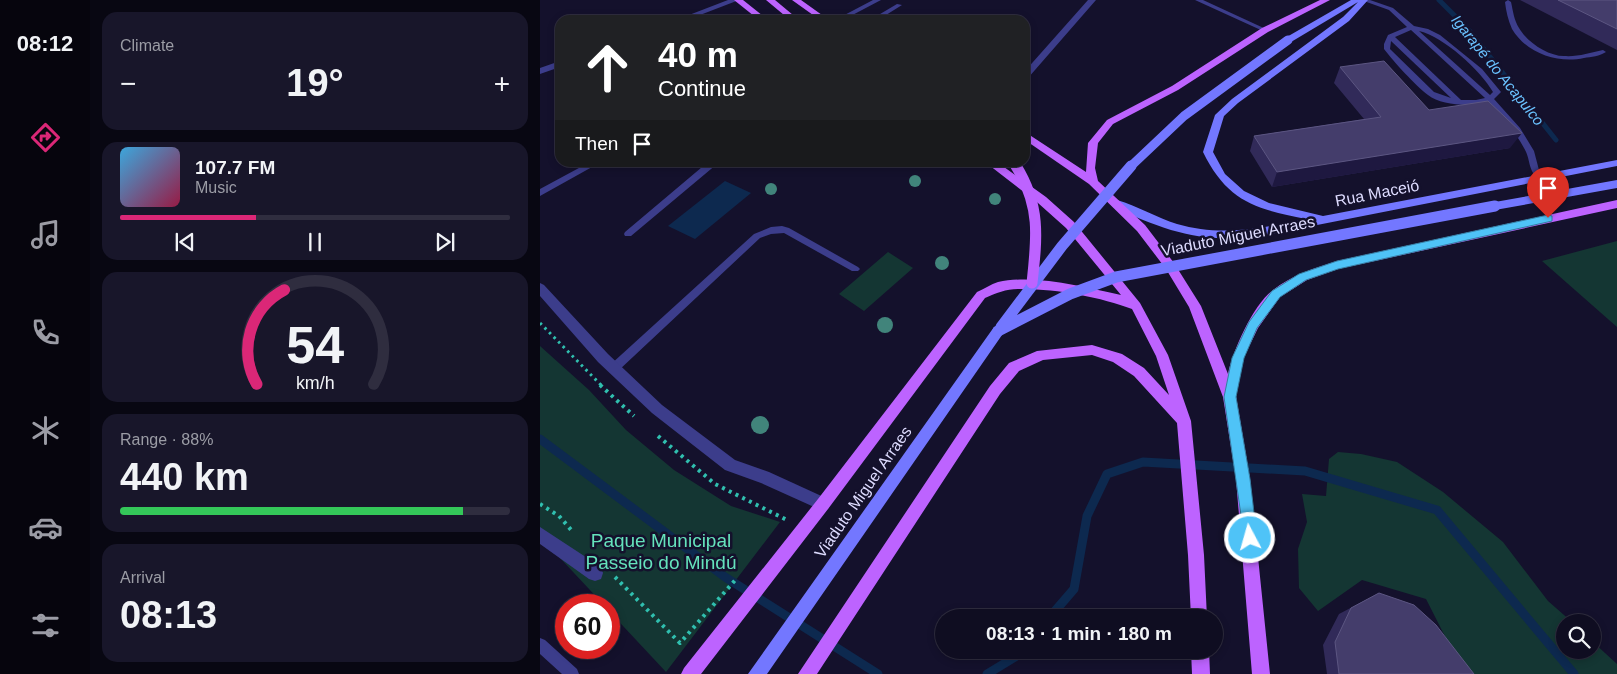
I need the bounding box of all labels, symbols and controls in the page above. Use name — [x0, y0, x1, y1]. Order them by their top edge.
water label: Igarapé do Acapulco — [1448, 11, 1548, 129]
text: 08:12 — [17, 31, 73, 56]
icon: ahead — [575, 35, 640, 100]
text: 40 m — [658, 35, 738, 74]
text: Climate — [120, 37, 174, 54]
text: 19° — [286, 62, 344, 104]
text: − — [120, 68, 136, 99]
text: + — [494, 68, 510, 99]
text: Continue — [658, 76, 746, 101]
icon: directions — [28, 120, 63, 155]
icon: arrive — [628, 130, 656, 158]
text: Then — [575, 133, 618, 154]
text: 107.7 FM — [195, 157, 275, 178]
pin — [1527, 167, 1569, 218]
icon: arrive — [1534, 174, 1562, 202]
street label: Rua Maceió — [1333, 176, 1421, 209]
text: Music — [195, 179, 237, 196]
street label: Viaduto Miguel Arraes — [1160, 213, 1316, 259]
icon: music — [28, 217, 63, 252]
icon: previous — [171, 228, 199, 256]
icon: pause — [301, 228, 329, 256]
icon: next — [431, 228, 459, 256]
icon: phone — [28, 315, 63, 350]
text: 54 — [286, 316, 344, 374]
text: km/h — [296, 373, 334, 393]
icon: climate — [28, 413, 63, 448]
street label: Viaduto Miguel Arraes — [811, 423, 915, 561]
text: Range · 88% — [120, 431, 213, 448]
text: 440 km — [120, 456, 249, 498]
icon: car — [28, 510, 63, 545]
position arrow — [1223, 511, 1275, 563]
park label: Paque Municipal Passeio do Mindú — [585, 530, 737, 573]
text: Arrival — [120, 569, 165, 586]
text: 08:13 — [120, 594, 217, 636]
speed limit sign: 60 — [555, 594, 620, 659]
icon: filters — [28, 608, 63, 643]
map controls — [1556, 614, 1601, 659]
button: search — [1556, 614, 1601, 659]
text: 08:13 · 1 min · 180 m — [986, 623, 1172, 644]

